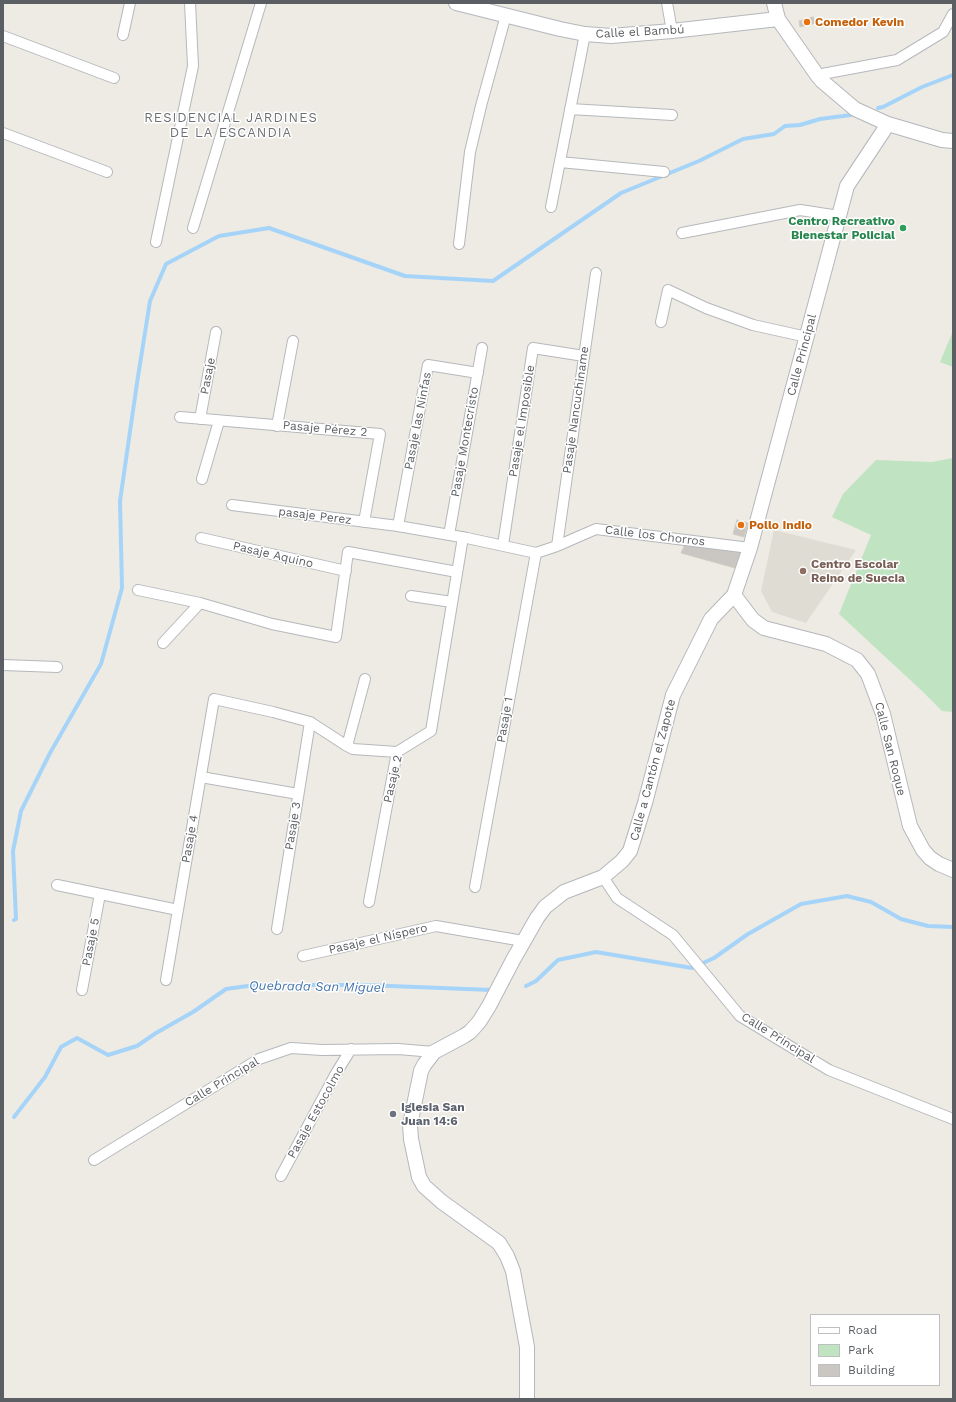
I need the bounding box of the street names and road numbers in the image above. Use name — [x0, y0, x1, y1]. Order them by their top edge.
street label: Calle el Bambú — [595, 22, 685, 42]
street label: Calle Principal — [784, 313, 820, 397]
street label: Pasaje Nancuchiname — [560, 345, 592, 475]
street label: Pasaje — [197, 356, 219, 396]
street label: Pasaje el Imposible — [506, 364, 538, 478]
street label: Pasaje las Ninfas — [401, 371, 435, 471]
street label: Pasaje Montecristo — [448, 386, 482, 498]
street label: Pasaje Pérez 2 — [282, 418, 368, 440]
street label: pasaje Perez — [277, 504, 353, 528]
street label: Calle los Chorros — [604, 523, 706, 549]
street label: Pasaje Aquino — [231, 539, 315, 571]
street label: Pasaje 1 — [494, 696, 516, 744]
street label: Calle a Cantón el Zapote — [627, 698, 679, 842]
street label: Calle San Roque — [871, 701, 909, 797]
street label: Pasaje 2 — [381, 754, 405, 804]
street label: Pasaje 3 — [282, 801, 304, 851]
street label: Pasaje 4 — [179, 814, 201, 864]
street label: Pasaje 5 — [79, 917, 103, 967]
street label: Pasaje el Níspero — [327, 921, 429, 957]
street label: Calle Principal — [739, 1010, 817, 1066]
street label: Calle Principal — [182, 1054, 262, 1110]
street label: Pasaje Estocolmo — [285, 1063, 347, 1161]

